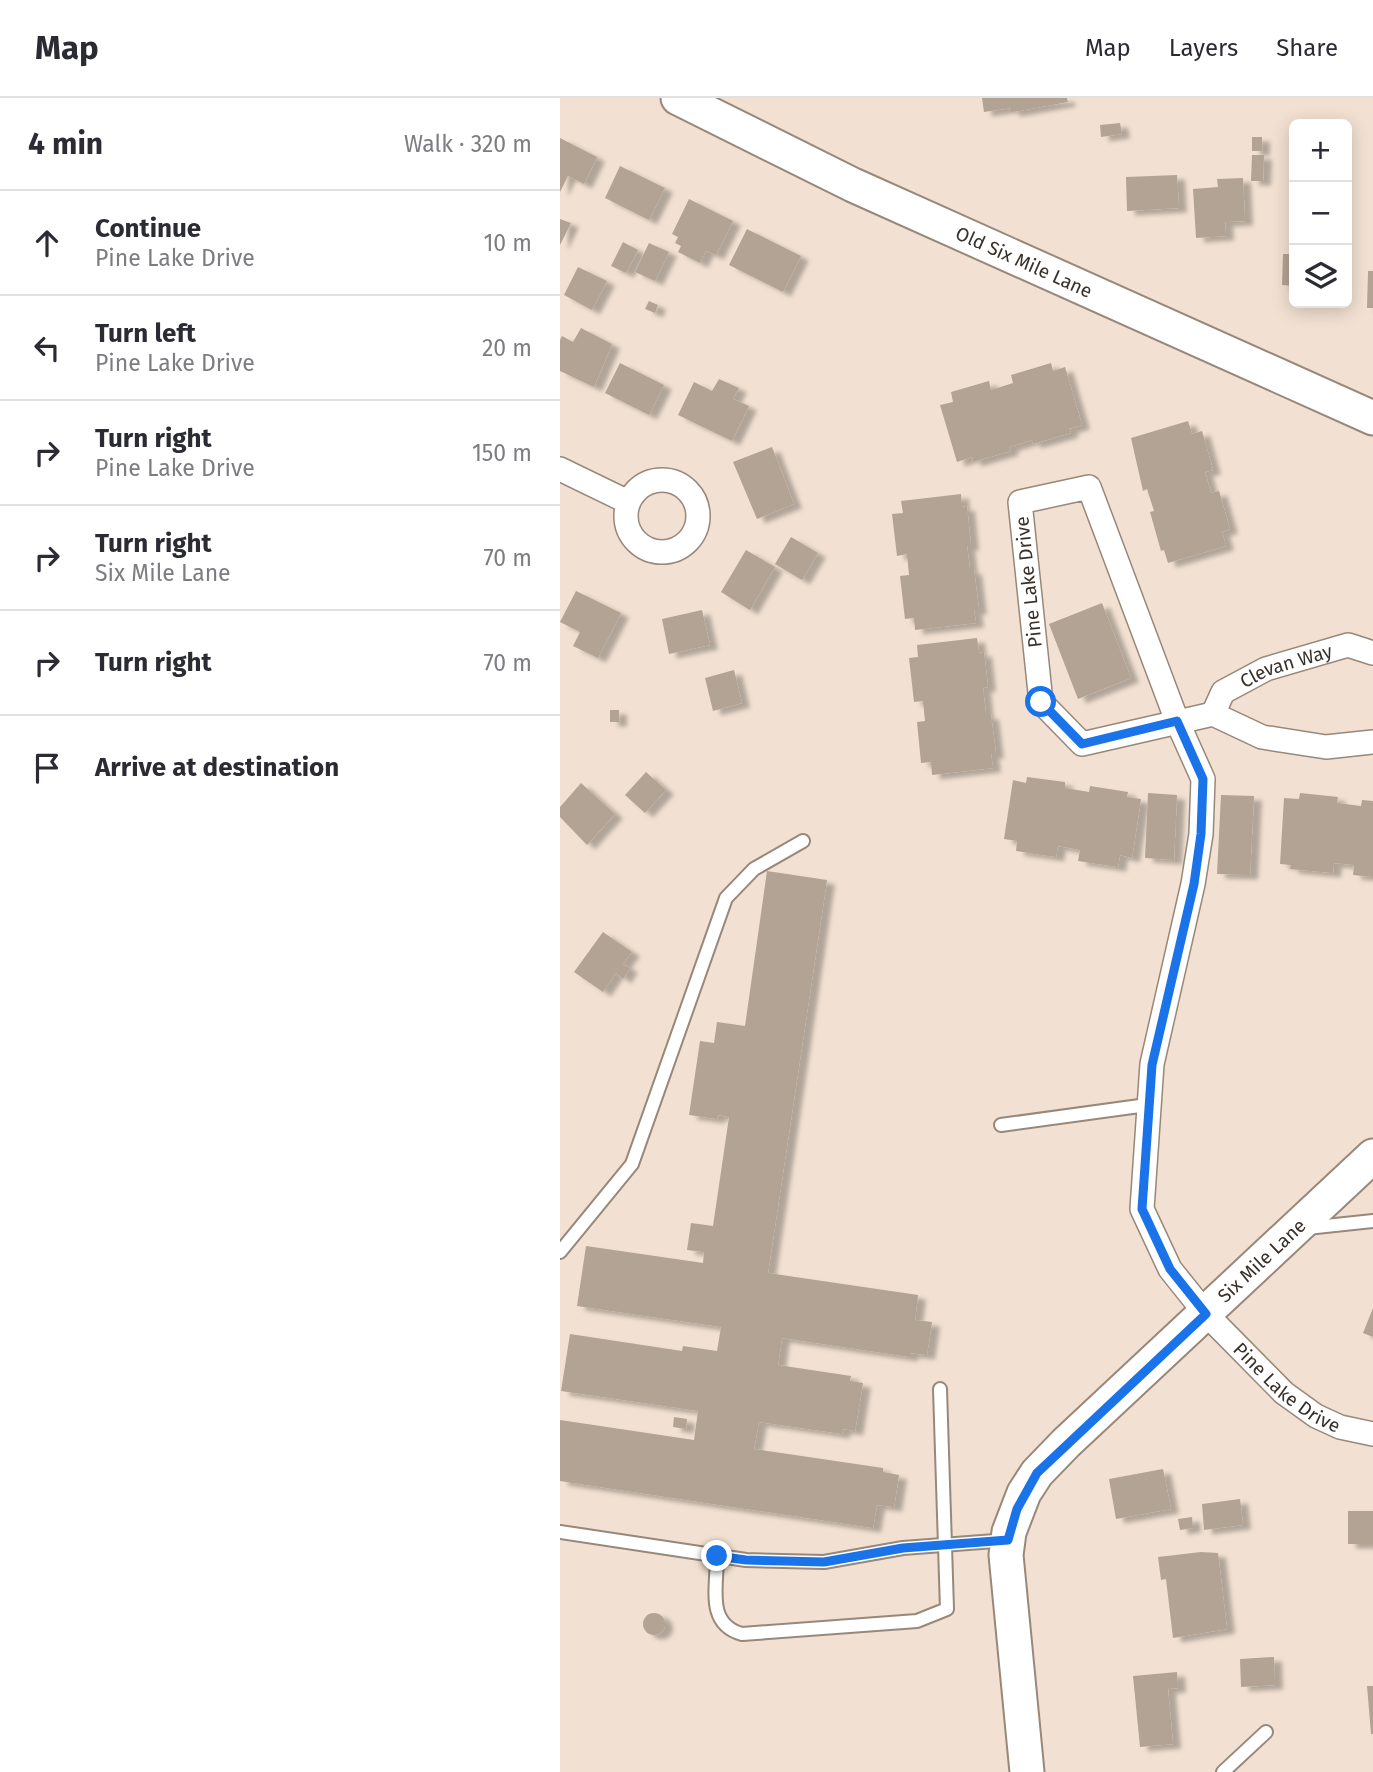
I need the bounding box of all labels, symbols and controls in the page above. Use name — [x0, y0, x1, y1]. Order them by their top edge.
text: Map — [35, 28, 99, 68]
text: Map — [1085, 34, 1131, 62]
text: Layers — [1169, 34, 1238, 62]
text: Share — [1276, 34, 1338, 62]
map controls — [1289, 119, 1352, 308]
button: + — [1289, 119, 1352, 182]
text: 4 min — [28, 126, 103, 162]
text: Walk · 320 m — [404, 130, 532, 158]
button: − — [1289, 182, 1352, 245]
text: Continue — [95, 213, 201, 244]
street label: Old Six Mile Lane — [952, 222, 1096, 303]
icon: ahead — [28, 224, 66, 262]
text: 10 m — [483, 229, 532, 257]
text: Pine Lake Drive — [95, 244, 255, 272]
button: layers — [1289, 245, 1352, 308]
text: Turn left — [95, 318, 196, 349]
icon: left — [28, 329, 66, 367]
text: 20 m — [482, 334, 532, 362]
text: Pine Lake Drive — [95, 349, 255, 377]
text: Turn right — [95, 423, 212, 454]
icon: right — [28, 434, 66, 472]
text: 150 m — [472, 439, 532, 467]
text: Pine Lake Drive — [95, 454, 255, 482]
street label: Pine Lake Drive — [1010, 515, 1047, 649]
text: Turn right — [95, 528, 212, 559]
icon: right — [28, 539, 66, 577]
text: 70 m — [483, 544, 532, 572]
text: Six Mile Lane — [95, 559, 231, 587]
street label: Clevan Way — [1236, 639, 1335, 693]
icon: right — [28, 644, 66, 682]
text: Turn right — [95, 647, 212, 678]
text: 70 m — [483, 649, 532, 677]
route start — [1025, 686, 1056, 717]
icon: arrive — [28, 749, 66, 787]
text: Arrive at destination — [95, 752, 339, 783]
street label: Six Mile Lane — [1213, 1214, 1311, 1307]
street label: Pine Lake Drive — [1228, 1338, 1344, 1438]
route end — [701, 1540, 732, 1571]

